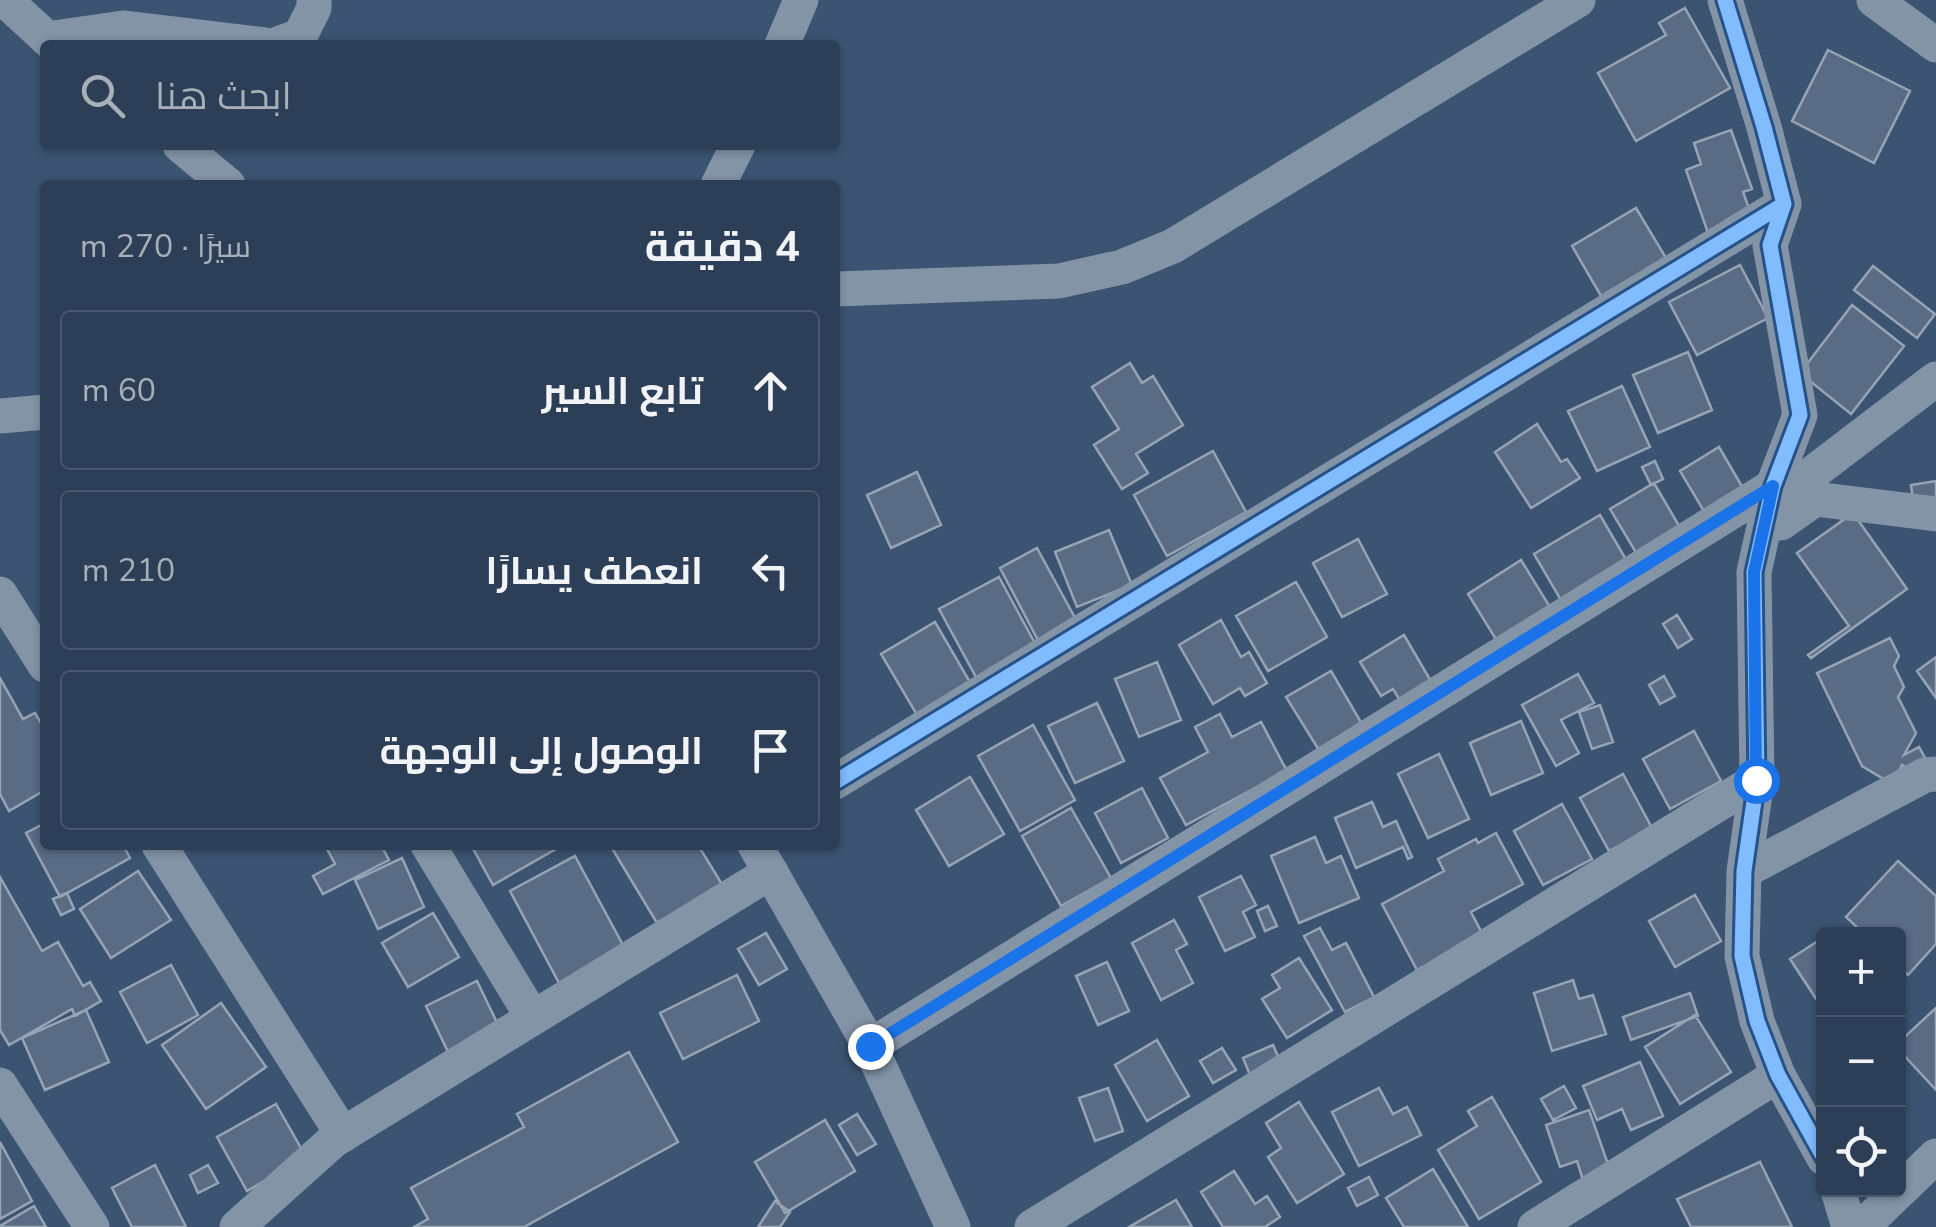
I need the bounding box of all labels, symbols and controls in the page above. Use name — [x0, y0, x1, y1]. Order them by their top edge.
search box — [40, 40, 840, 150]
icon: search — [75, 68, 130, 123]
text: ابحث هنا — [155, 71, 292, 122]
text: 4 دقيقة — [645, 219, 800, 276]
text: سيرًا · 270 m — [80, 225, 251, 268]
icon: ahead — [743, 363, 798, 418]
text: تابع السير — [542, 366, 703, 417]
text: 60 m — [82, 369, 156, 412]
icon: left — [743, 543, 798, 598]
text: انعطف يسارًا — [485, 546, 703, 597]
text: 210 m — [82, 549, 175, 592]
icon: arrive — [743, 723, 798, 778]
text: الوصول إلى الوجهة — [380, 726, 703, 777]
route start — [1734, 758, 1780, 804]
map controls — [1816, 927, 1906, 1197]
button: + — [1816, 927, 1906, 1017]
button: − — [1816, 1017, 1906, 1107]
route end — [848, 1024, 894, 1070]
button: locate — [1816, 1107, 1906, 1197]

